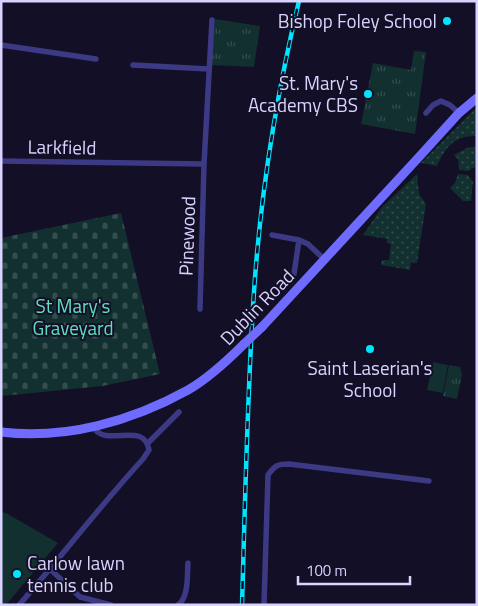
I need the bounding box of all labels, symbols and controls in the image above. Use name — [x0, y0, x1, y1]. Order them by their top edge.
place label: Bishop Foley School — [278, 6, 437, 35]
marker: Bishop Foley School — [441, 15, 453, 27]
place label: St. Mary's Academy CBS — [248, 68, 358, 119]
marker: St. Mary's Academy CBS — [362, 88, 374, 100]
street label: Larkfield — [27, 131, 97, 162]
street label: Pinewood — [171, 196, 202, 276]
street label: Dublin Road — [213, 262, 301, 351]
park label: St Mary's Graveyard — [33, 291, 114, 342]
marker: Saint Laserian's School — [364, 343, 376, 355]
place label: Saint Laserian's School — [308, 353, 433, 404]
place label: Carlow lawn tennis club — [27, 548, 125, 599]
scale bar — [298, 554, 410, 586]
text: 100 m — [306, 559, 347, 582]
marker: Carlow lawn tennis club — [11, 568, 23, 580]

